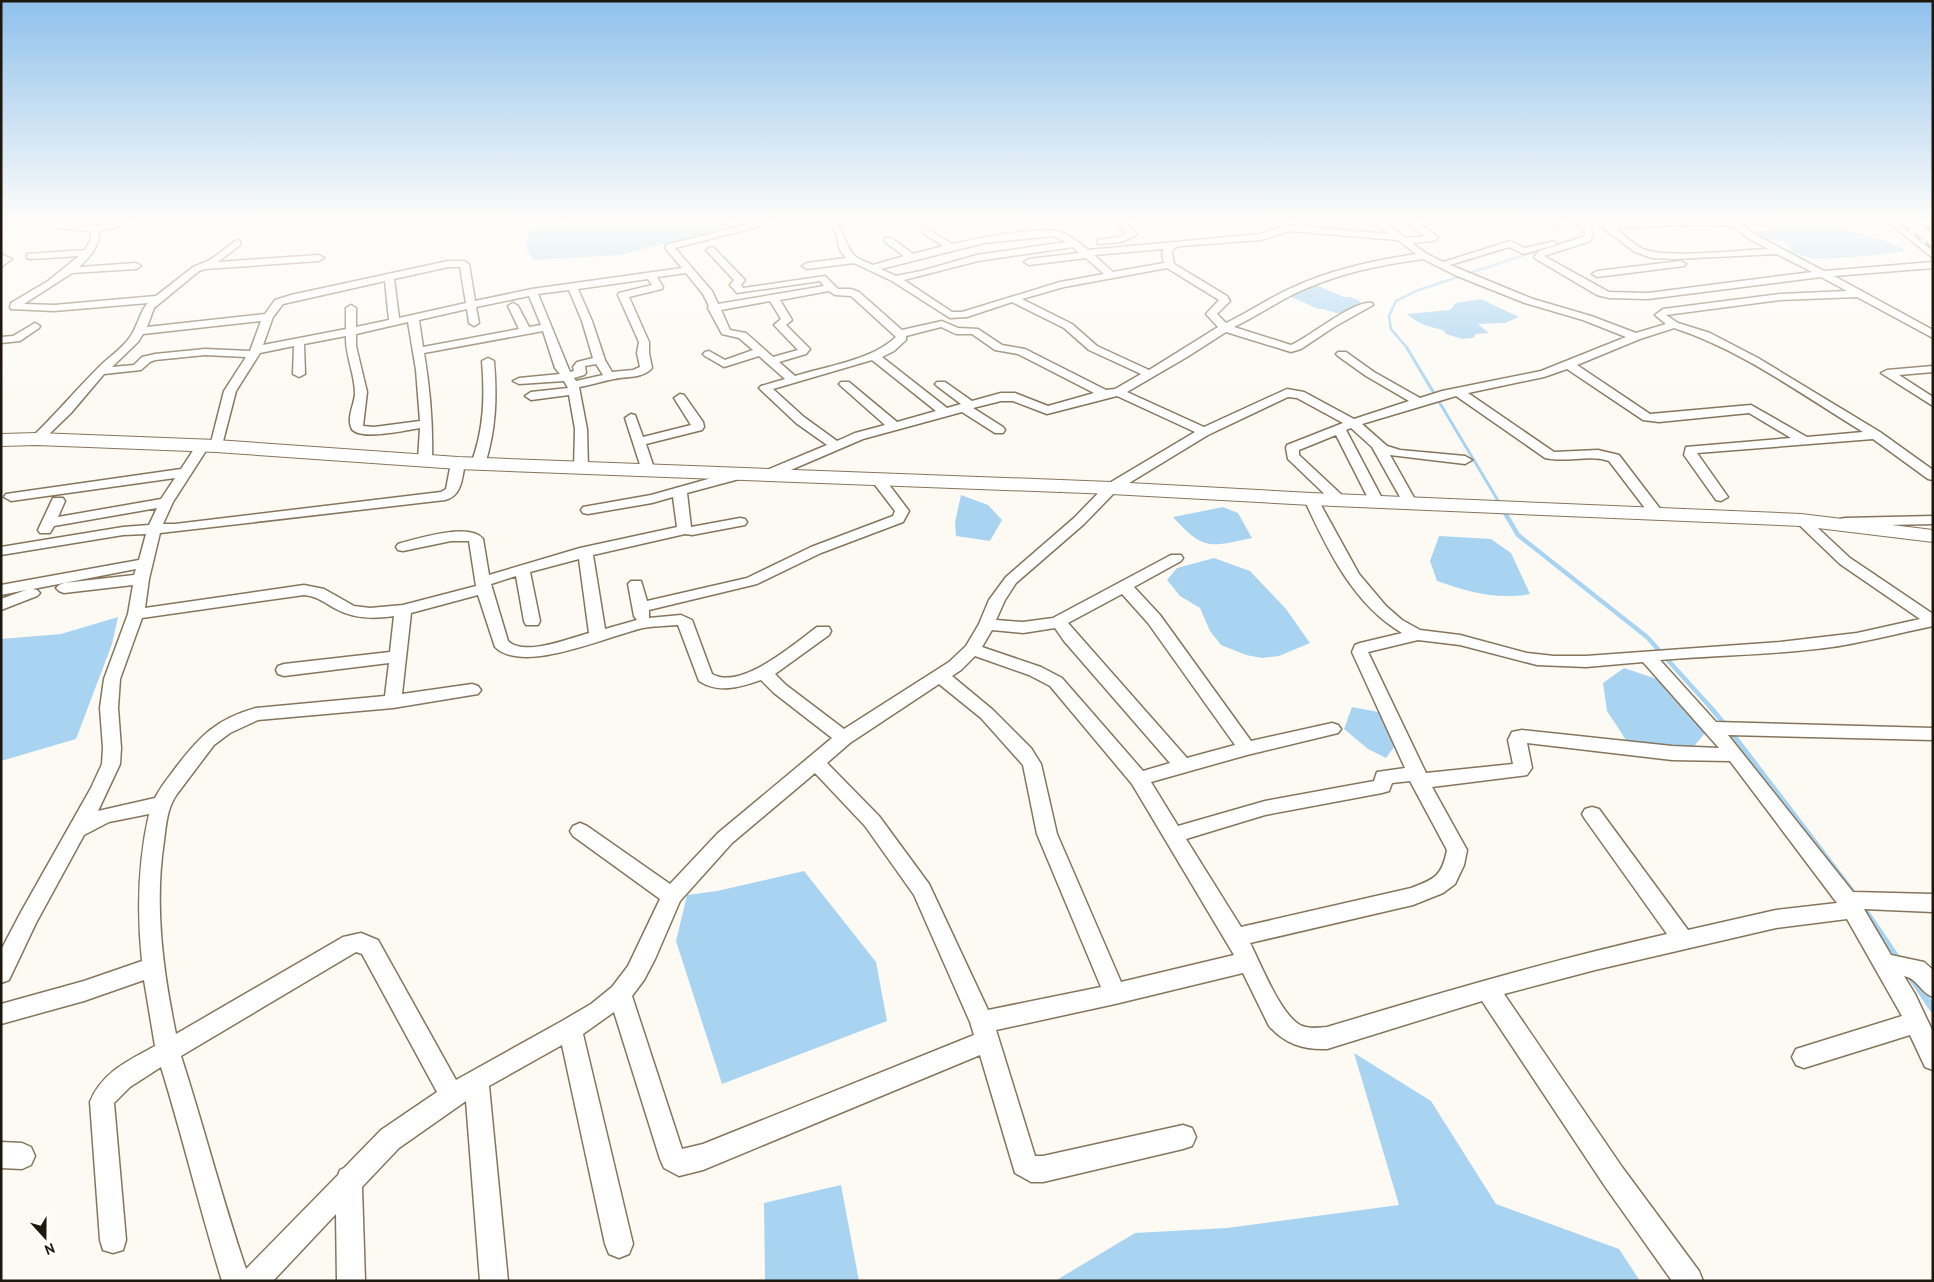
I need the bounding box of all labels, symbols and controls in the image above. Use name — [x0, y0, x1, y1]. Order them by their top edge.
north arrow — [20, 1212, 70, 1262]
text: N — [42, 1239, 57, 1259]

